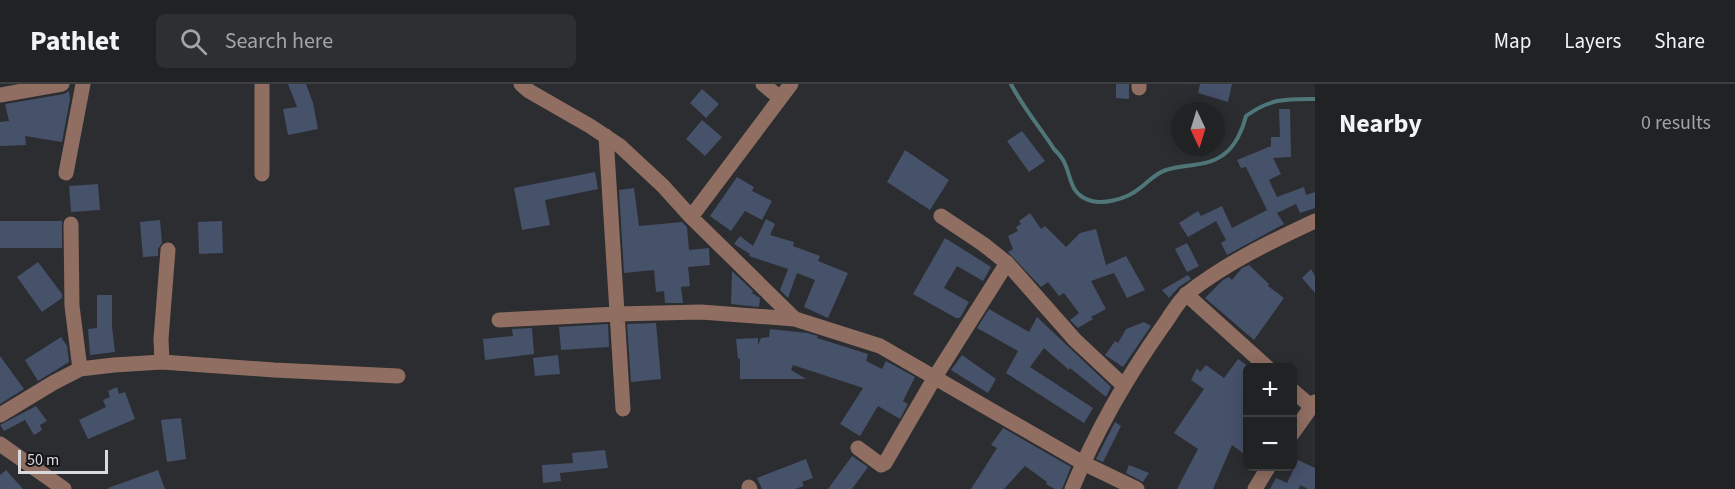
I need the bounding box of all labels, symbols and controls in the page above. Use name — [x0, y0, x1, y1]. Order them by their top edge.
search box — [156, 14, 576, 68]
text: Pathlet — [30, 21, 120, 61]
icon: search — [177, 25, 210, 58]
text: Search here — [225, 25, 333, 57]
text: Map — [1494, 26, 1531, 56]
text: Layers — [1564, 26, 1621, 56]
text: Share — [1654, 26, 1705, 56]
north arrow — [1171, 102, 1225, 156]
text: Nearby — [1339, 105, 1422, 142]
text: 0 results — [1641, 109, 1711, 137]
map controls — [1243, 363, 1297, 471]
button: + — [1243, 363, 1297, 417]
button: − — [1243, 417, 1297, 471]
scale bar — [18, 447, 108, 474]
text: 50 m — [27, 449, 59, 471]

